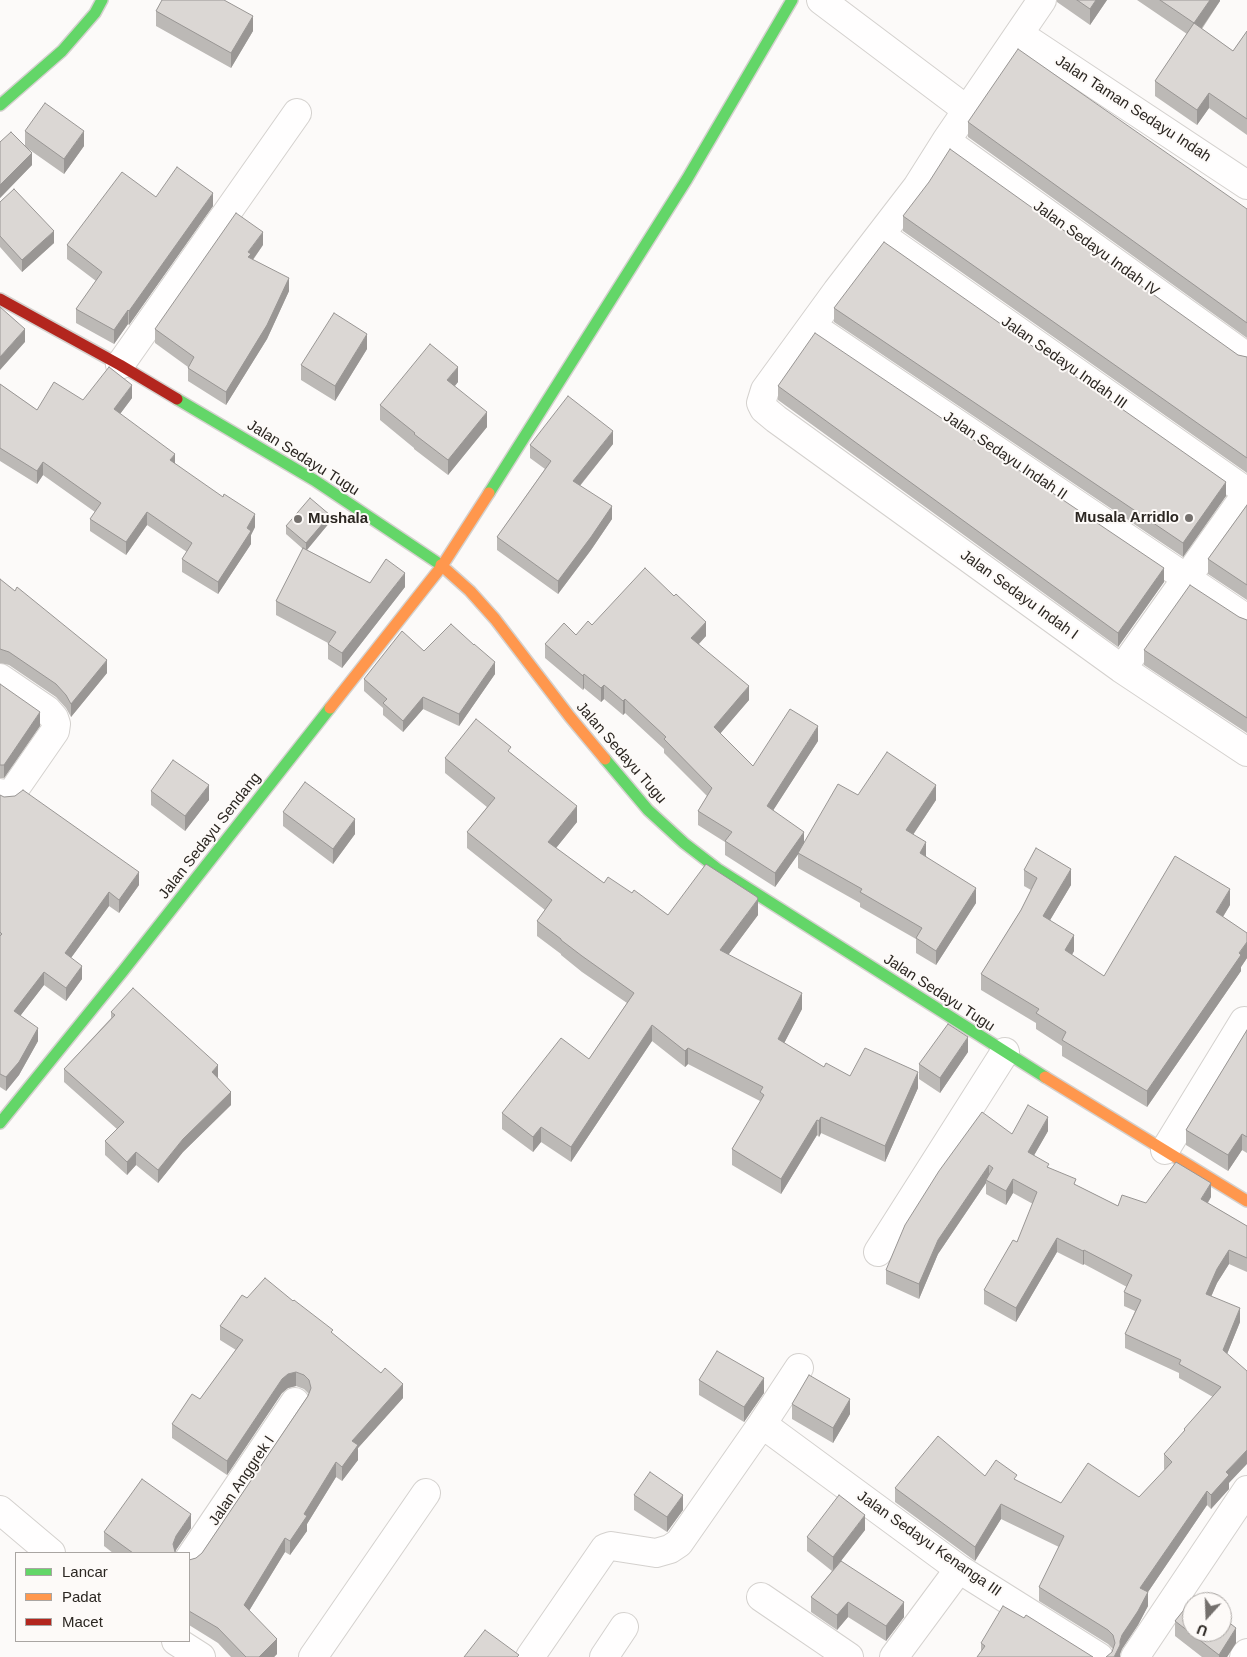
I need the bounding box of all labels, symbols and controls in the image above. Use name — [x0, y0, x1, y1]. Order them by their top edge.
street label: Jalan Taman Sedayu Indah — [1052, 52, 1214, 166]
street label: Jalan Sedayu Indah IV — [1030, 197, 1162, 301]
street label: Jalan Sedayu Indah III — [998, 313, 1130, 413]
street label: Jalan Sedayu Indah II — [940, 408, 1070, 504]
street label: Jalan Sedayu Tugu — [244, 416, 362, 500]
place label: Musala Arridlo — [1075, 509, 1179, 527]
place label: Mushala — [308, 510, 368, 528]
marker: Musala Arridlo — [1183, 512, 1195, 524]
marker: Mushala — [292, 513, 304, 525]
street label: Jalan Sedayu Indah I — [957, 546, 1081, 644]
street label: Jalan Sedayu Tugu — [572, 699, 670, 807]
street label: Jalan Sedayu Sendang — [155, 769, 265, 903]
street label: Jalan Sedayu Tugu — [880, 950, 998, 1036]
street label: Jalan Anggrek I — [205, 1433, 279, 1529]
street label: Jalan Sedayu Kenanga III — [853, 1487, 1005, 1601]
legend — [15, 1552, 190, 1642]
text: Lancar — [62, 1563, 108, 1580]
text: Padat — [62, 1588, 101, 1605]
north arrow — [1182, 1592, 1232, 1642]
text: Macet — [62, 1613, 103, 1630]
text: U — [1195, 1621, 1210, 1639]

